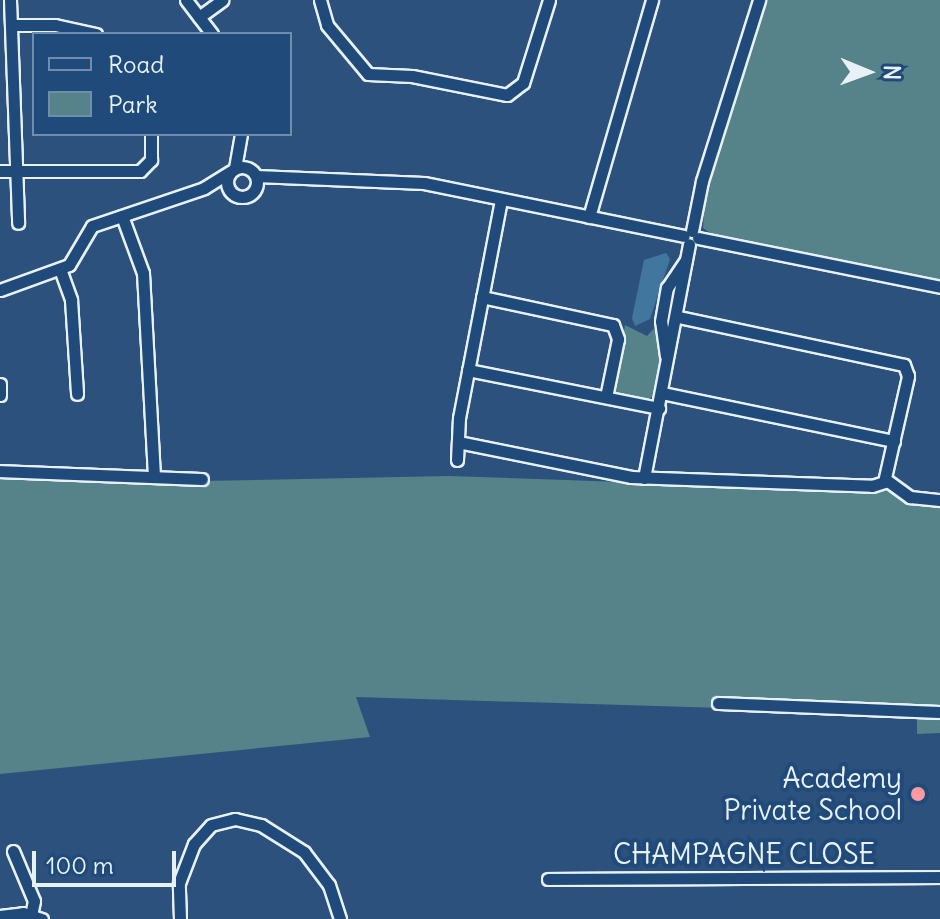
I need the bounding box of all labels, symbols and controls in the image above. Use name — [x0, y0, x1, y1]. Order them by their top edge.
legend — [32, 32, 292, 136]
north arrow — [828, 32, 908, 112]
text: Road — [108, 49, 164, 79]
text: N — [878, 65, 906, 80]
text: Park — [108, 89, 158, 119]
place label: Academy Private School — [723, 761, 902, 827]
marker: Academy Private School — [909, 785, 927, 803]
scale bar — [36, 835, 180, 885]
street label: CHAMPAGNE CLOSE — [613, 837, 875, 871]
text: 100 m — [46, 850, 114, 880]

